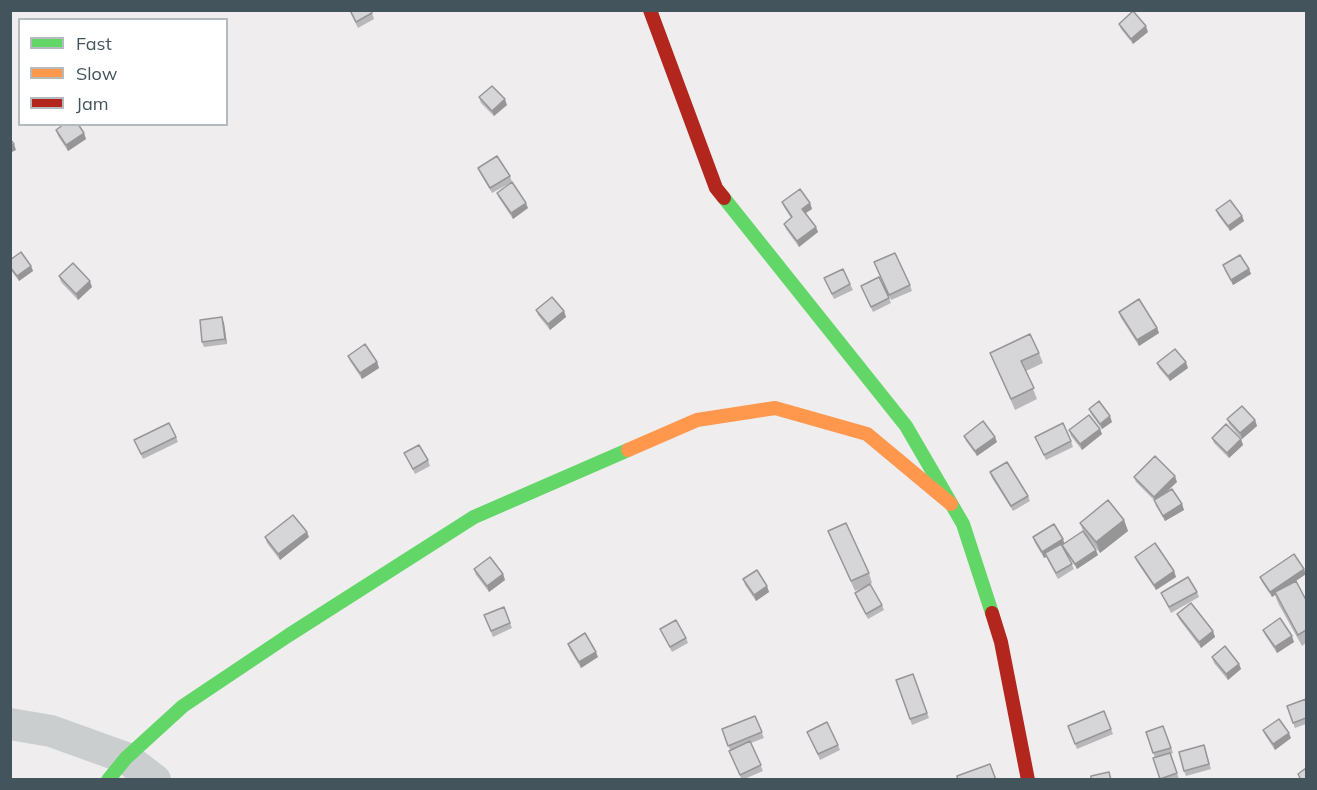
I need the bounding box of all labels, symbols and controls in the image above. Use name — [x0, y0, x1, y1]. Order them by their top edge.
legend — [18, 18, 228, 126]
text: Fast — [76, 32, 112, 55]
text: Slow — [76, 62, 117, 85]
text: Jam — [76, 92, 109, 115]

